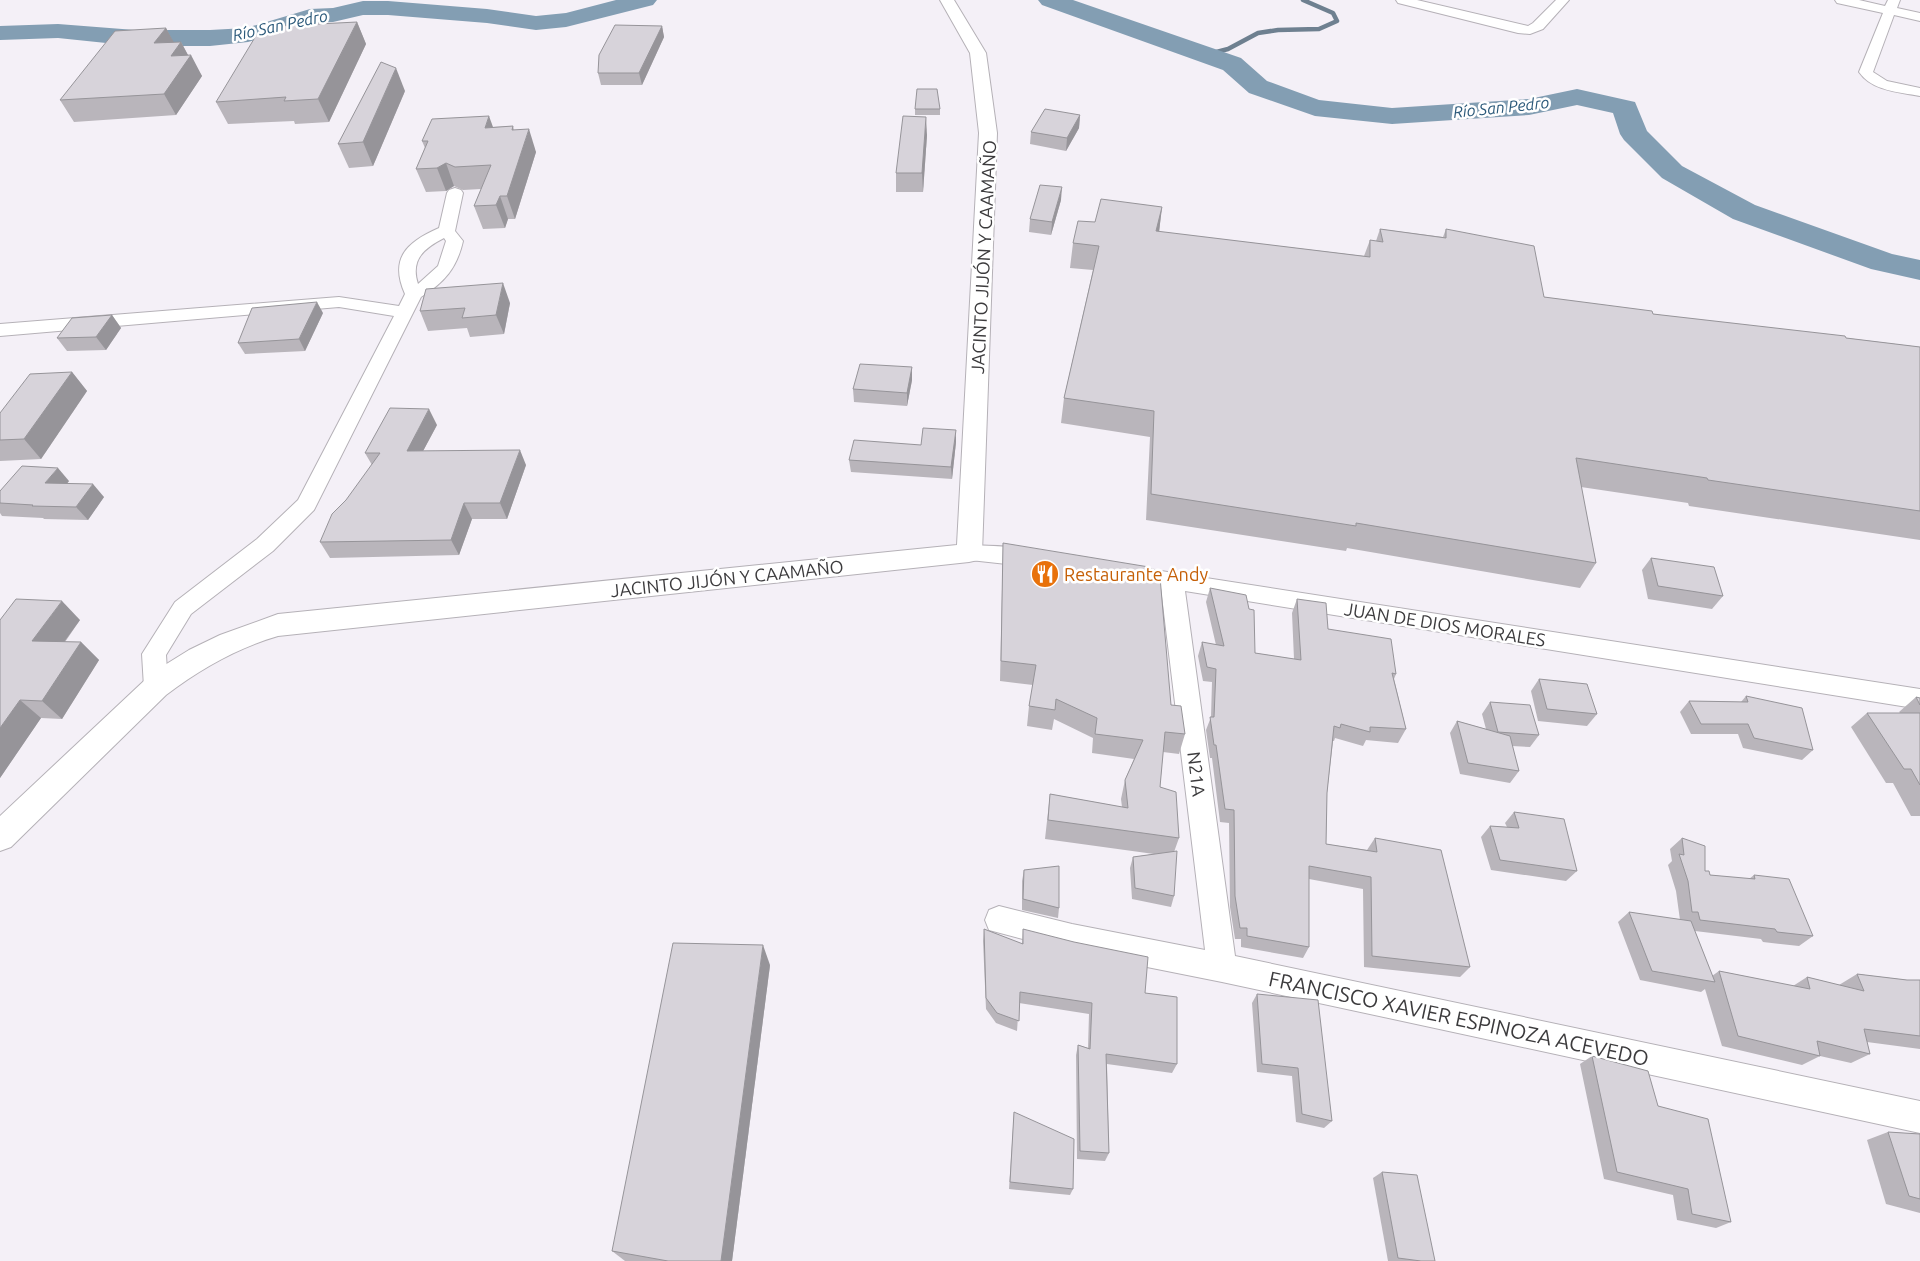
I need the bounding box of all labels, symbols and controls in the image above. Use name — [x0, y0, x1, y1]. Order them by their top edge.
water label: Río San Pedro — [231, 6, 329, 44]
water label: Río San Pedro — [1452, 93, 1550, 121]
street label: JACINTO JIJÓN Y CAAMAÑO — [966, 140, 999, 374]
street label: JACINTO JIJÓN Y CAAMAÑO — [609, 555, 844, 600]
restaurant icon: Restaurante Andy — [1030, 559, 1060, 589]
place label: Restaurante Andy — [1064, 564, 1208, 584]
street label: JUAN DE DIOS MORALES — [1343, 598, 1547, 650]
street label: N21A — [1184, 751, 1210, 798]
street label: FRANCISCO XAVIER ESPINOZA ACEVEDO — [1267, 966, 1651, 1070]

